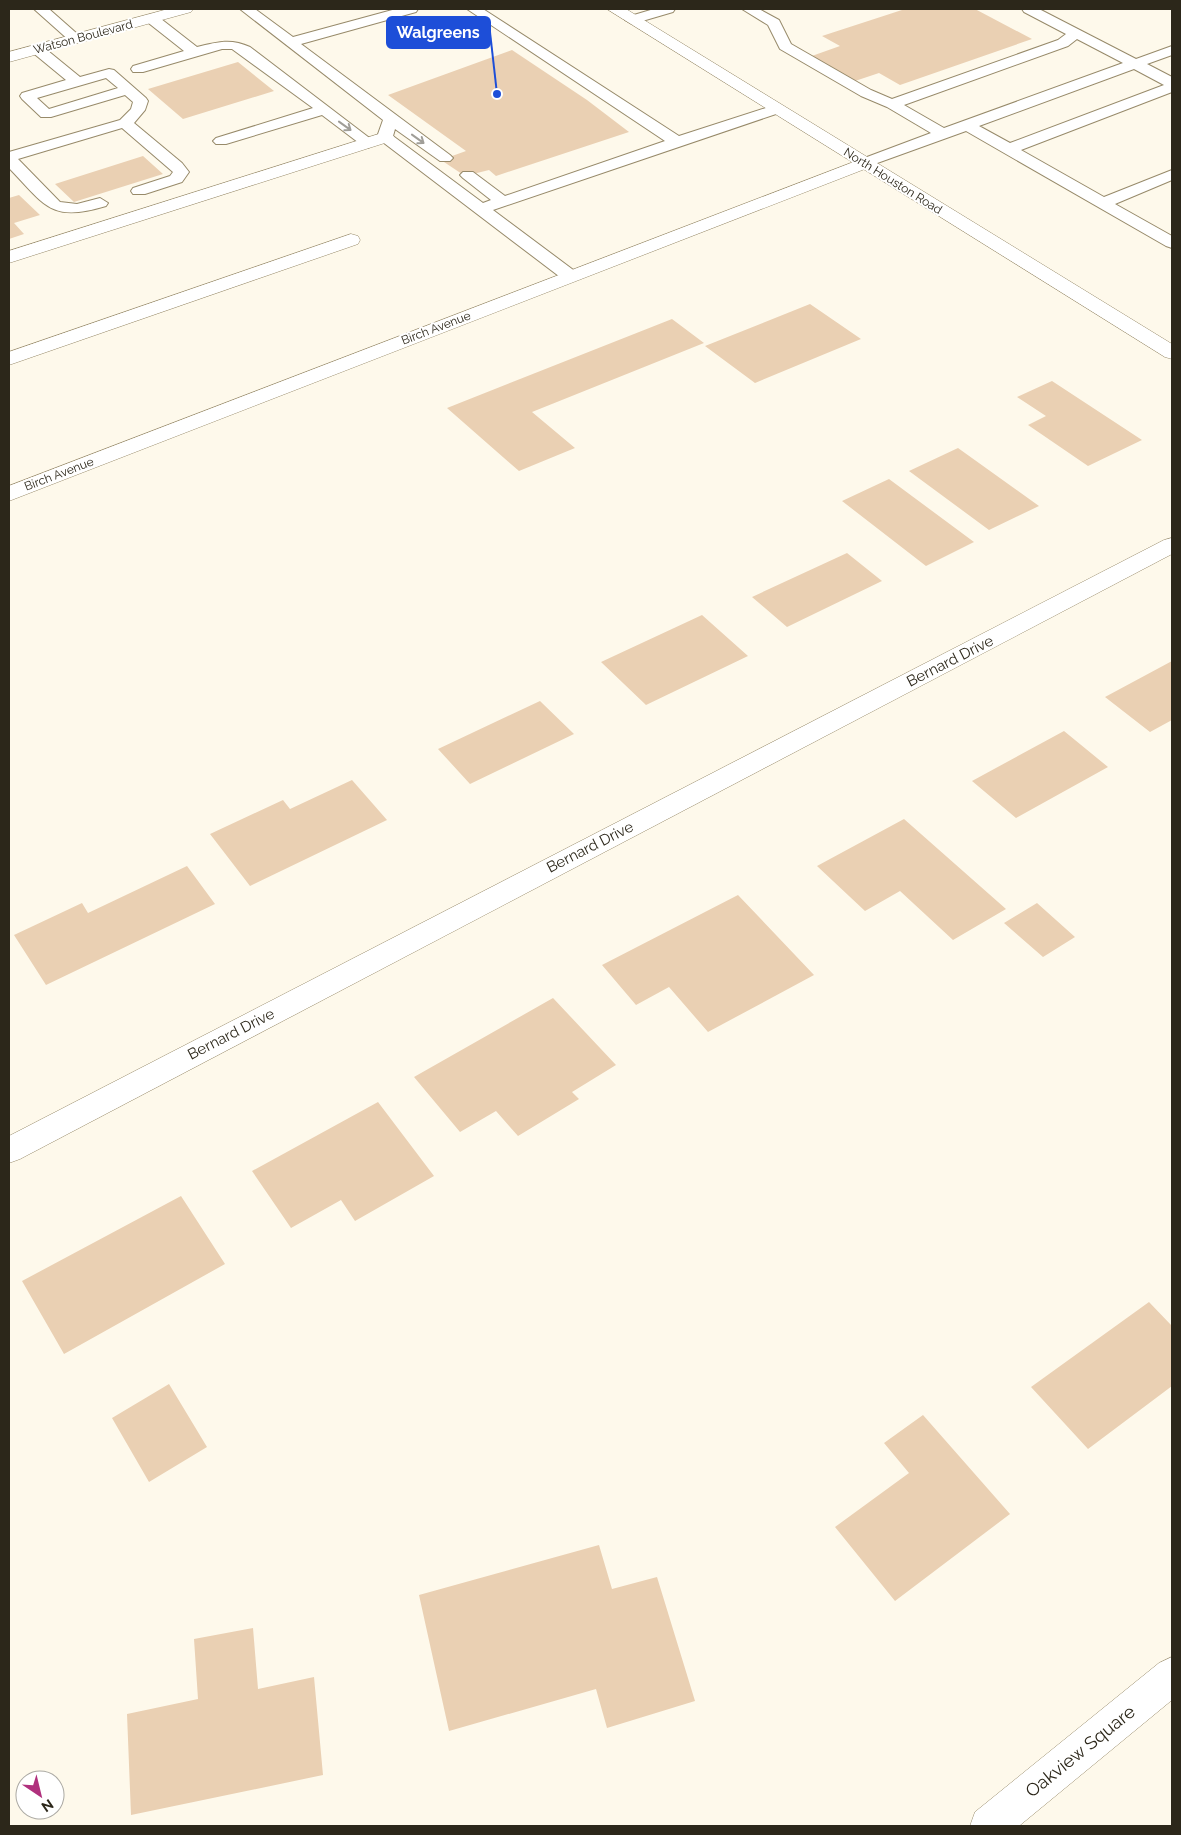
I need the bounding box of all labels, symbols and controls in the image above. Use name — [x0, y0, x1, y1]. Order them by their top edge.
street label: Watson Boulevard — [32, 17, 134, 57]
callout: Walgreens — [387, 17, 490, 48]
text: Walgreens — [396, 23, 480, 42]
one-way arrow — [338, 121, 352, 131]
one-way arrow — [411, 134, 425, 144]
street label: North Houston Road — [841, 145, 945, 217]
street label: Birch Avenue — [399, 308, 473, 348]
street label: Birch Avenue — [22, 454, 96, 494]
street label: Bernard Drive — [904, 631, 997, 691]
street label: Bernard Drive — [544, 817, 637, 877]
street label: Bernard Drive — [185, 1004, 278, 1064]
street label: Oakview Square — [1021, 1700, 1139, 1801]
north arrow — [15, 1770, 65, 1820]
text: N — [38, 1796, 56, 1815]

